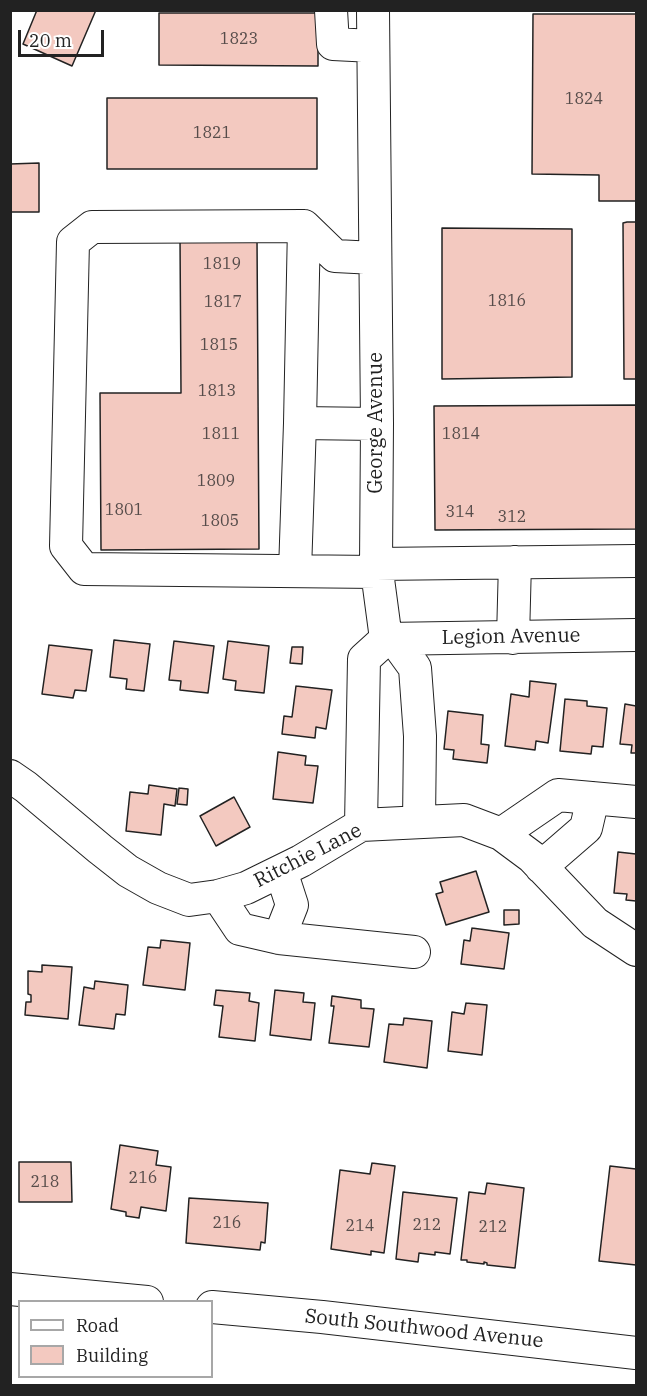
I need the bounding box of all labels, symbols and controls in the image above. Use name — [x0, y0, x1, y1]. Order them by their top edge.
scale bar — [21, 18, 106, 56]
text: 20 m — [29, 29, 72, 52]
house number: 1823 — [220, 29, 258, 49]
house number: 1824 — [565, 89, 603, 109]
house number: 1821 — [193, 123, 231, 143]
house number: 1819 — [203, 254, 241, 274]
house number: 1816 — [488, 291, 526, 311]
house number: 1817 — [204, 292, 242, 312]
house number: 1815 — [200, 335, 238, 355]
street label: George Avenue — [364, 352, 388, 494]
house number: 1813 — [198, 381, 236, 401]
house number: 1811 — [202, 424, 240, 444]
house number: 1814 — [442, 424, 480, 444]
house number: 1809 — [197, 471, 235, 491]
house number: 1801 — [105, 500, 143, 520]
house number: 314 — [446, 502, 474, 522]
house number: 312 — [498, 507, 526, 527]
house number: 1805 — [201, 511, 239, 531]
street label: Legion Avenue — [441, 624, 581, 650]
street label: Ritchie Lane — [250, 819, 366, 893]
house number: 216 — [129, 1168, 157, 1188]
house number: 218 — [31, 1172, 59, 1192]
house number: 216 — [213, 1213, 241, 1233]
house number: 212 — [413, 1215, 441, 1235]
house number: 214 — [346, 1216, 374, 1236]
house number: 212 — [479, 1217, 507, 1237]
legend — [18, 1300, 213, 1378]
street label: South Southwood Avenue — [303, 1305, 545, 1353]
text: Road — [76, 1314, 119, 1337]
text: Building — [76, 1344, 148, 1367]

